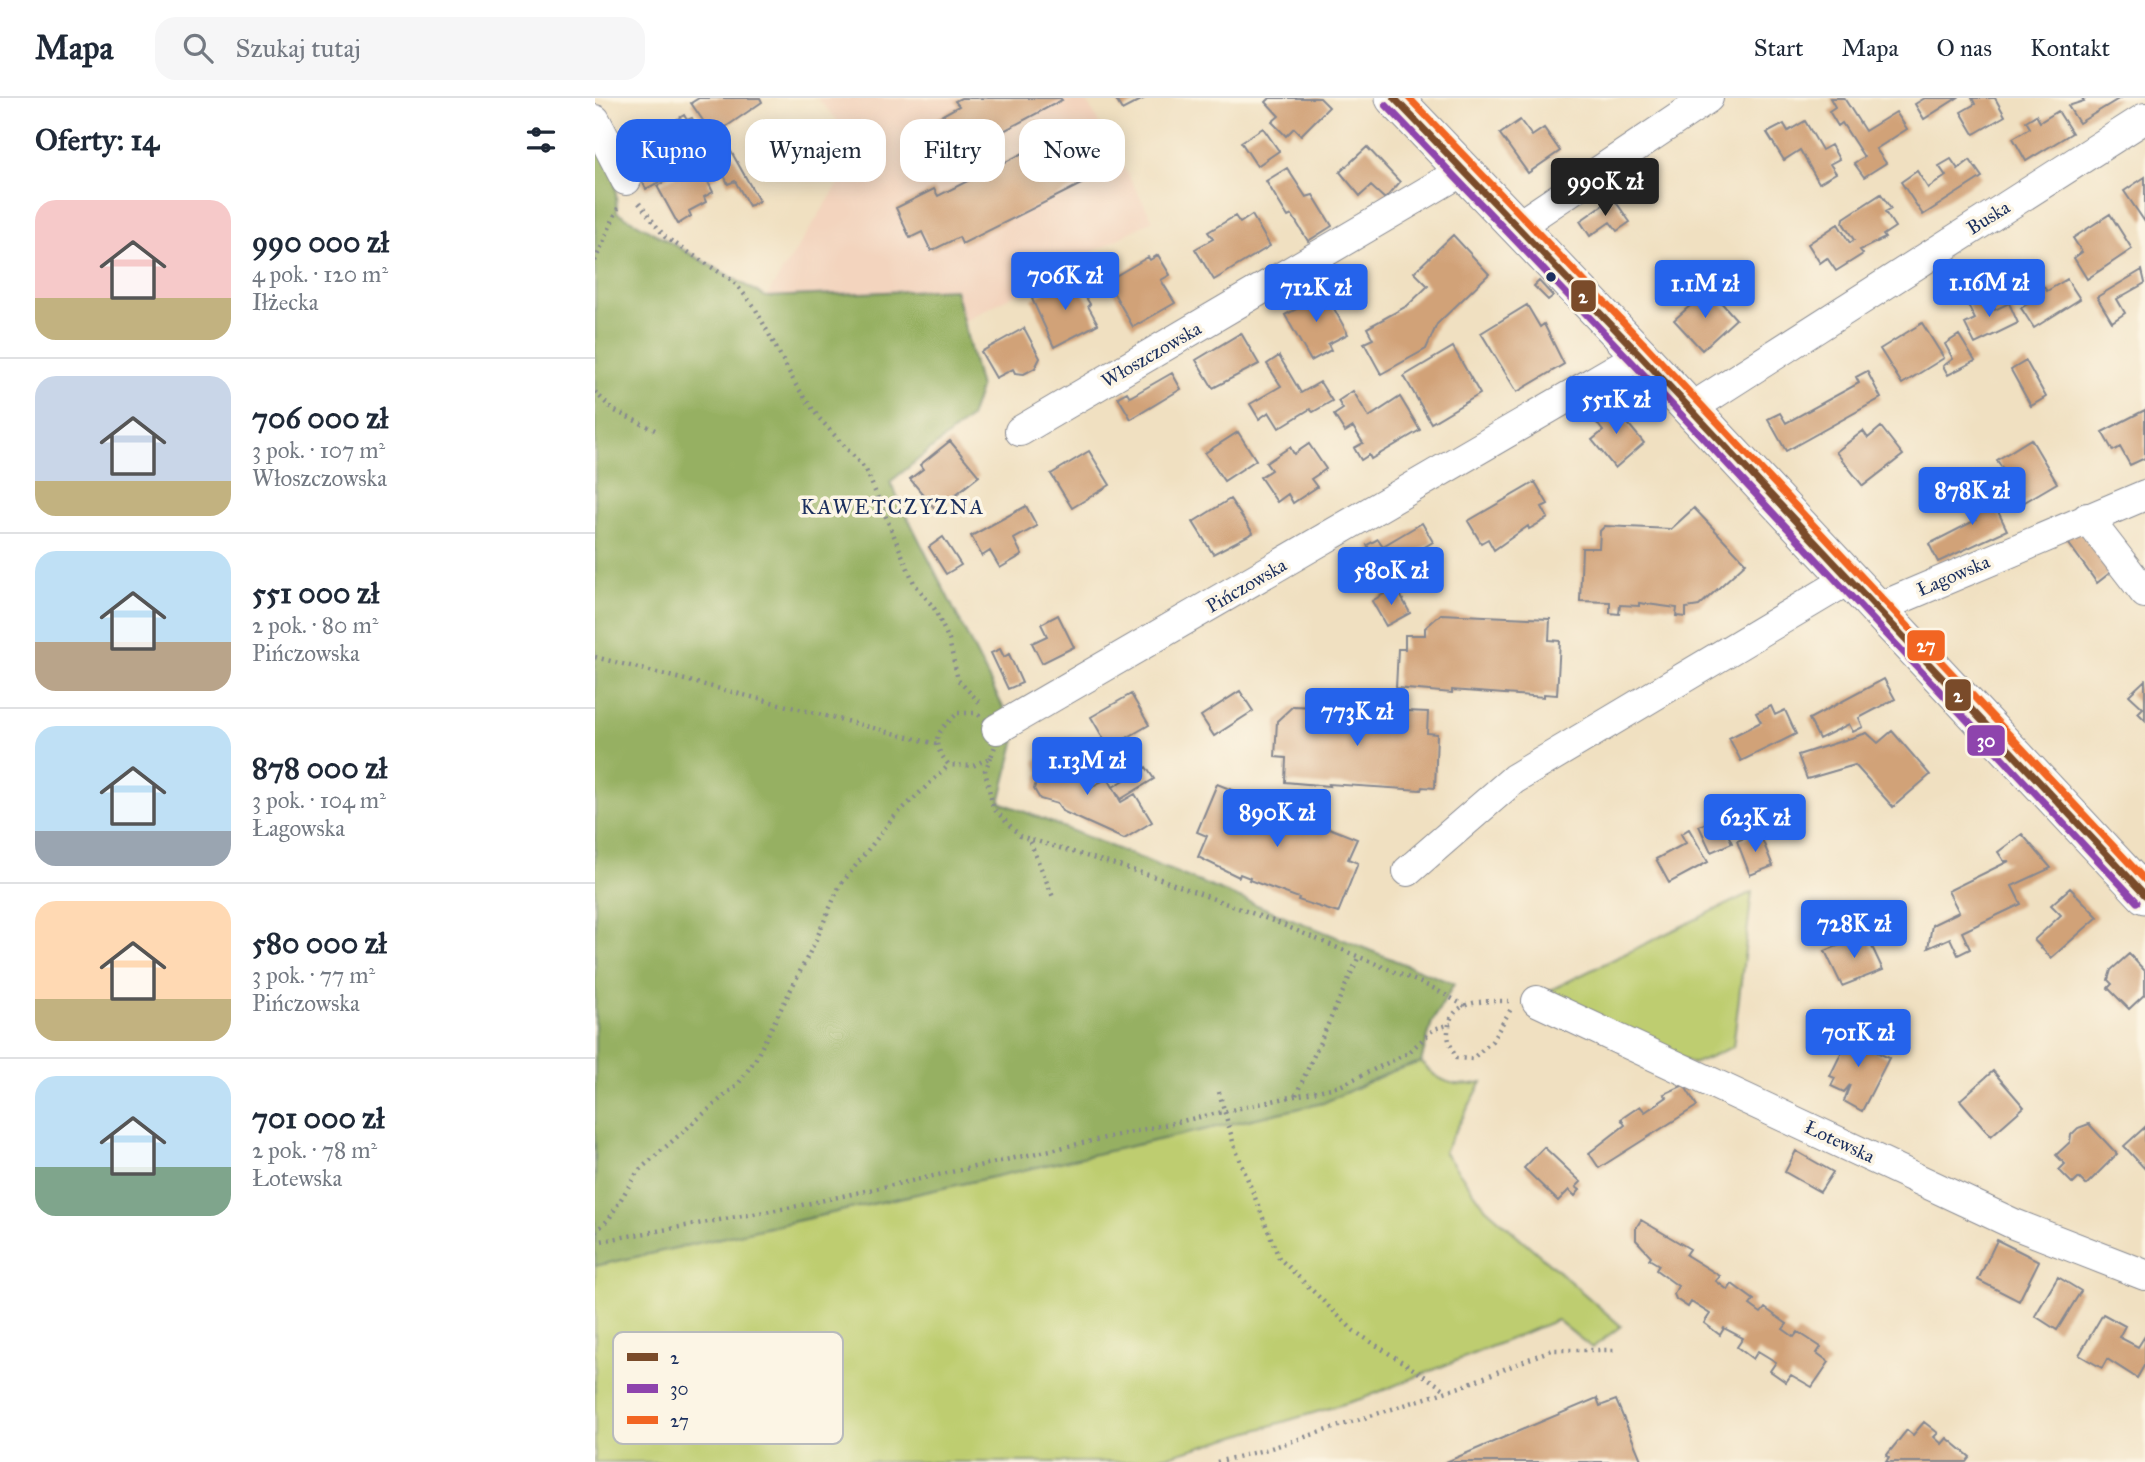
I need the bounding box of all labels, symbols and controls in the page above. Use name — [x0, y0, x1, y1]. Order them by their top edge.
search box — [155, 17, 645, 80]
text: Mapa — [35, 28, 113, 68]
icon: search — [179, 29, 217, 67]
text: Szukaj tutaj — [235, 32, 361, 64]
text: Start — [1754, 33, 1804, 63]
text: Mapa — [1842, 33, 1899, 63]
text: O nas — [1937, 33, 1992, 63]
text: Kontakt — [2030, 33, 2110, 63]
chip: Kupno — [616, 119, 731, 182]
chip: Wynajem — [745, 119, 886, 182]
chip: Filtry — [900, 119, 1005, 182]
chip: Nowe — [1019, 119, 1125, 182]
icon: filters — [522, 121, 560, 159]
text: Oferty: 14 — [35, 122, 159, 158]
pin: 990K zł — [1540, 158, 1670, 218]
text: 990K zł — [1567, 167, 1643, 195]
street label: Buska — [1962, 195, 2015, 239]
text: 990 000 zł — [252, 224, 389, 260]
icon: home — [91, 228, 175, 312]
pin: 706K zł — [1000, 252, 1130, 312]
text: 4 pok. · 120 m² — [252, 260, 388, 288]
pin: 1.1M zł — [1640, 260, 1770, 320]
pin: 1.16M zł — [1917, 260, 2061, 319]
text: 706K zł — [1027, 261, 1103, 289]
pin: 712K zł — [1251, 264, 1381, 324]
text: 1.16M zł — [1949, 268, 2029, 296]
text: 1.1M zł — [1671, 269, 1739, 297]
unlabelled marker — [1544, 270, 1558, 284]
text: 712K zł — [1281, 273, 1351, 301]
line badge: 2 — [1570, 279, 1597, 313]
text: 2 — [1578, 285, 1588, 308]
text: Iłżecka — [252, 288, 318, 316]
street label: Włoszczowska — [1097, 316, 1206, 392]
pin: 551K zł — [1551, 376, 1681, 436]
text: 551K zł — [1582, 385, 1650, 413]
text: 706 000 zł — [252, 400, 388, 436]
icon: home — [91, 404, 175, 488]
text: 3 pok. · 107 m² — [252, 436, 385, 464]
text: Włoszczowska — [252, 464, 387, 492]
pin: 878K zł — [1907, 468, 2037, 527]
text: 878K zł — [1935, 476, 2009, 504]
district label: KAWETCZYZNA — [800, 494, 986, 520]
pin: 580K zł — [1326, 547, 1456, 607]
street label: Łagowska — [1913, 550, 1994, 602]
street label: Pińczowska — [1202, 553, 1291, 618]
text: 580K zł — [1354, 556, 1428, 584]
text: 551 000 zł — [252, 575, 379, 611]
icon: home — [91, 579, 175, 663]
text: 2 pok. · 80 m² — [252, 611, 378, 639]
line badge: 27 — [1906, 629, 1946, 662]
text: 27 — [1917, 634, 1936, 657]
text: Pińczowska — [252, 639, 360, 667]
line badge: 2 — [1944, 678, 1972, 712]
text: 2 — [1953, 684, 1963, 707]
pin: 773K zł — [1292, 688, 1422, 748]
text: 773K zł — [1321, 697, 1393, 725]
line badge: 30 — [1966, 724, 2006, 757]
text: 30 — [1977, 729, 1995, 753]
pin: 1.13M zł — [1015, 738, 1159, 797]
text: 1.13M zł — [1048, 746, 1126, 774]
text: 878 000 zł — [252, 750, 387, 786]
icon: home — [91, 754, 175, 838]
text: 3 pok. · 104 m² — [252, 786, 386, 814]
pin: 890K zł — [1212, 790, 1342, 849]
pin: 623K zł — [1690, 794, 1820, 854]
text: 890K zł — [1239, 798, 1315, 826]
text: 623K zł — [1720, 803, 1790, 831]
text: Łagowska — [252, 814, 345, 842]
pin: 728K zł — [1789, 900, 1919, 960]
text: 728K zł — [1817, 909, 1891, 937]
text: 580 000 zł — [252, 925, 387, 961]
icon: home — [91, 929, 175, 1013]
text: 3 pok. · 77 m² — [252, 961, 375, 989]
text: Pińczowska — [252, 989, 360, 1017]
pin: 701K zł — [1793, 1010, 1923, 1069]
text: 701K zł — [1822, 1018, 1894, 1046]
text: 701 000 zł — [252, 1100, 384, 1136]
icon: home — [91, 1104, 175, 1188]
street label: Łotewska — [1801, 1115, 1879, 1168]
text: 2 pok. · 78 m² — [252, 1136, 377, 1164]
text: Łotewska — [252, 1164, 342, 1192]
legend — [613, 1332, 843, 1444]
text: 2 — [670, 1346, 680, 1369]
text: 30 — [670, 1377, 689, 1400]
text: 27 — [670, 1409, 689, 1432]

